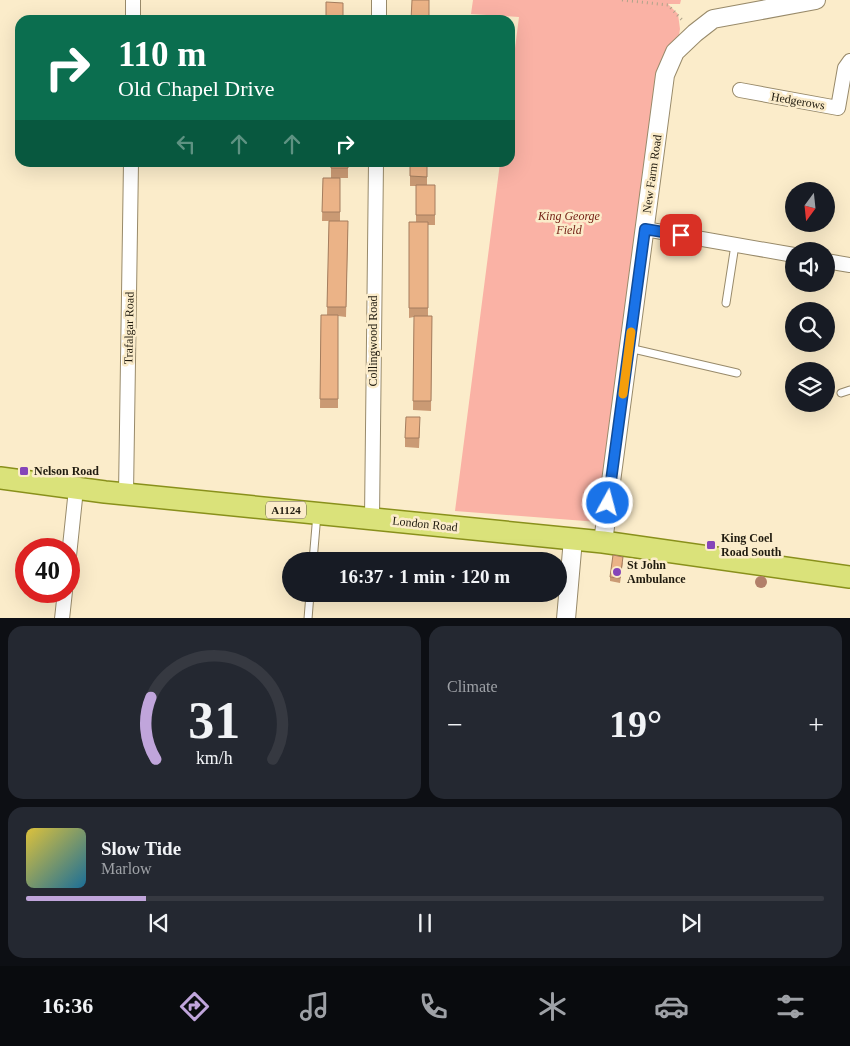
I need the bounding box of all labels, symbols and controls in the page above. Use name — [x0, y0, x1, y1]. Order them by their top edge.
icon: right — [35, 35, 100, 100]
text: 110 m — [118, 35, 206, 74]
text: Old Chapel Drive — [118, 76, 274, 101]
street label: Hedgerows — [770, 89, 826, 113]
icon: left — [172, 130, 200, 158]
icon: ahead — [225, 130, 253, 158]
icon: ahead — [278, 130, 306, 158]
icon: right — [331, 130, 359, 158]
street label: New Farm Road — [640, 134, 664, 214]
north arrow — [785, 182, 835, 232]
map controls — [785, 182, 835, 412]
park label: King George Field — [537, 209, 601, 237]
pin — [660, 214, 702, 256]
icon: arrive — [667, 221, 695, 249]
button: sound — [785, 242, 835, 292]
street label: Trafalgar Road — [121, 292, 137, 364]
street label: Collingwood Road — [366, 295, 380, 387]
button: search — [785, 302, 835, 352]
button: layers — [785, 362, 835, 412]
place label: Nelson Road — [34, 464, 99, 478]
marker: Nelson Road — [18, 465, 30, 477]
position arrow — [581, 476, 633, 528]
road number: A1124 — [266, 502, 306, 518]
street label: London Road — [392, 514, 458, 534]
place label: King Coel Road South — [721, 531, 782, 559]
speed limit sign: 40 — [15, 538, 80, 603]
marker: King Coel Road South — [705, 539, 717, 551]
place label: St John Ambulance — [627, 558, 686, 586]
text: 16:37 · 1 min · 120 m — [339, 566, 510, 587]
marker: St John Ambulance — [611, 566, 623, 578]
text: Climate — [447, 678, 498, 695]
text: 31 — [189, 692, 241, 749]
text: 19° — [609, 703, 662, 745]
text: − — [447, 709, 463, 740]
text: + — [808, 709, 824, 740]
text: km/h — [196, 748, 233, 768]
text: Slow Tide — [101, 838, 181, 859]
text: Marlow — [101, 860, 152, 877]
icon: previous — [145, 909, 173, 937]
icon: pause — [411, 909, 439, 937]
icon: next — [677, 909, 705, 937]
icon: directions — [177, 989, 212, 1024]
icon: music — [297, 989, 332, 1024]
icon: phone — [416, 989, 451, 1024]
icon: climate — [535, 989, 570, 1024]
icon: car — [654, 989, 689, 1024]
icon: filters — [773, 989, 808, 1024]
text: 16:36 — [42, 993, 93, 1018]

